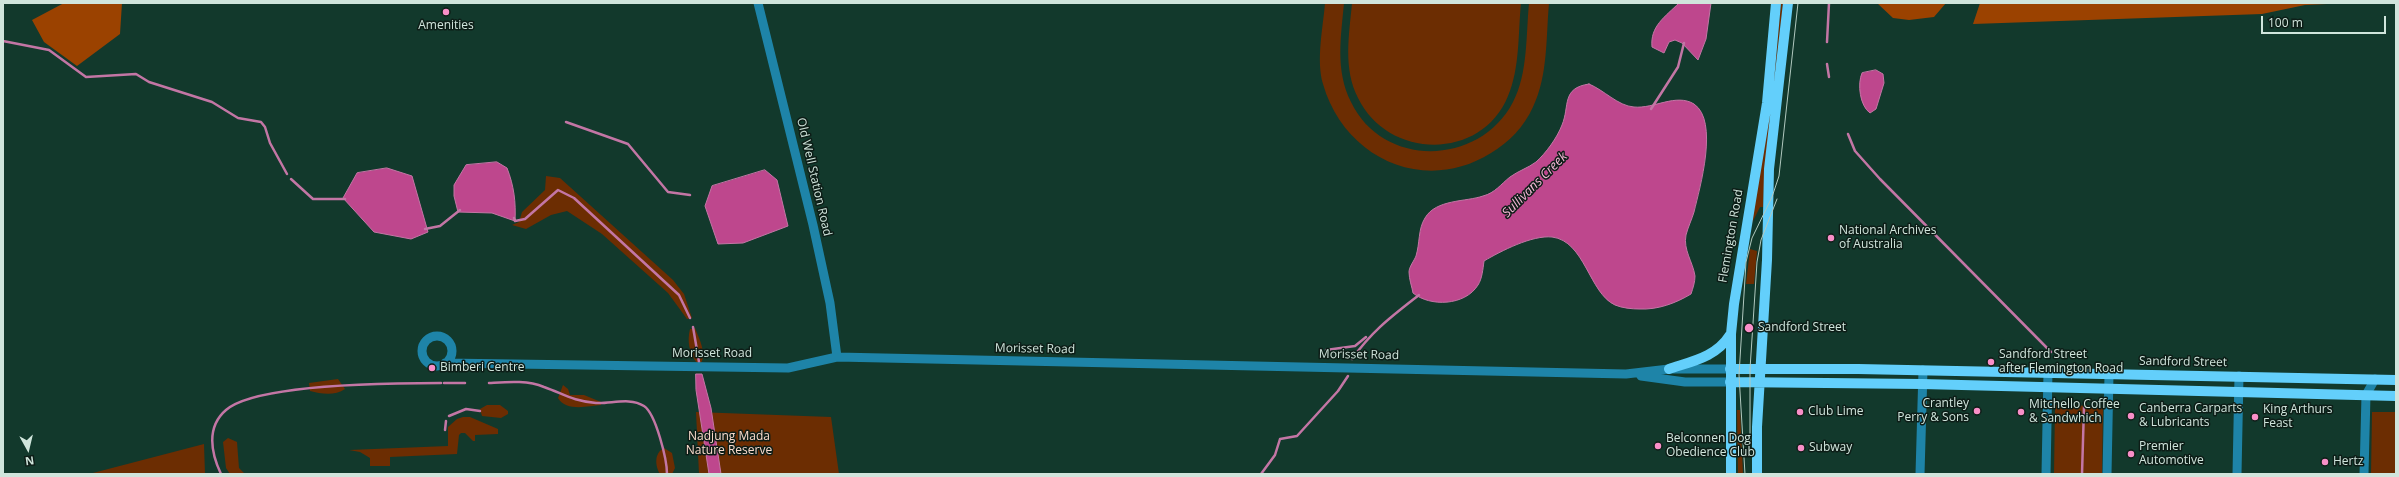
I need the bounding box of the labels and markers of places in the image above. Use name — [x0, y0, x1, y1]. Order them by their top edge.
marker: Amenities — [441, 7, 451, 17]
place label: Amenities — [418, 19, 474, 33]
place label: National Archives of Australia — [1839, 224, 1936, 252]
marker: National Archives of Australia — [1826, 233, 1836, 243]
place label: Sandford Street — [1758, 321, 1846, 335]
marker: Sandford Street — [1743, 322, 1755, 334]
place label: Sandford Street after Flemington Road — [1999, 348, 2123, 376]
marker: Sandford Street after Flemington Road — [1986, 357, 1996, 367]
place label: Bimberi Centre — [440, 361, 525, 375]
marker: Bimberi Centre — [427, 363, 437, 373]
place label: Crantley Perry & Sons — [1897, 397, 1969, 425]
place label: Mitchello Coffee & Sandwhich — [2029, 398, 2120, 426]
place label: Canberra Carparts & Lubricants — [2139, 402, 2242, 430]
place label: King Arthurs Feast — [2263, 403, 2332, 431]
place label: Club Lime — [1808, 405, 1864, 419]
marker: Crantley Perry & Sons — [1972, 406, 1982, 416]
marker: Club Lime — [1795, 407, 1805, 417]
marker: Mitchello Coffee & Sandwhich — [2016, 407, 2026, 417]
marker: Canberra Carparts & Lubricants — [2126, 411, 2136, 421]
marker: King Arthurs Feast — [2250, 412, 2260, 422]
place label: Belconnen Dog Obedience Club — [1666, 432, 1755, 460]
place label: Premier Automotive — [2139, 440, 2204, 468]
marker: Belconnen Dog Obedience Club — [1653, 441, 1663, 451]
place label: Subway — [1809, 441, 1852, 455]
marker: Subway — [1796, 443, 1806, 453]
marker: Premier Automotive — [2126, 449, 2136, 459]
place label: Hertz — [2333, 455, 2363, 469]
marker: Hertz — [2320, 457, 2330, 467]

